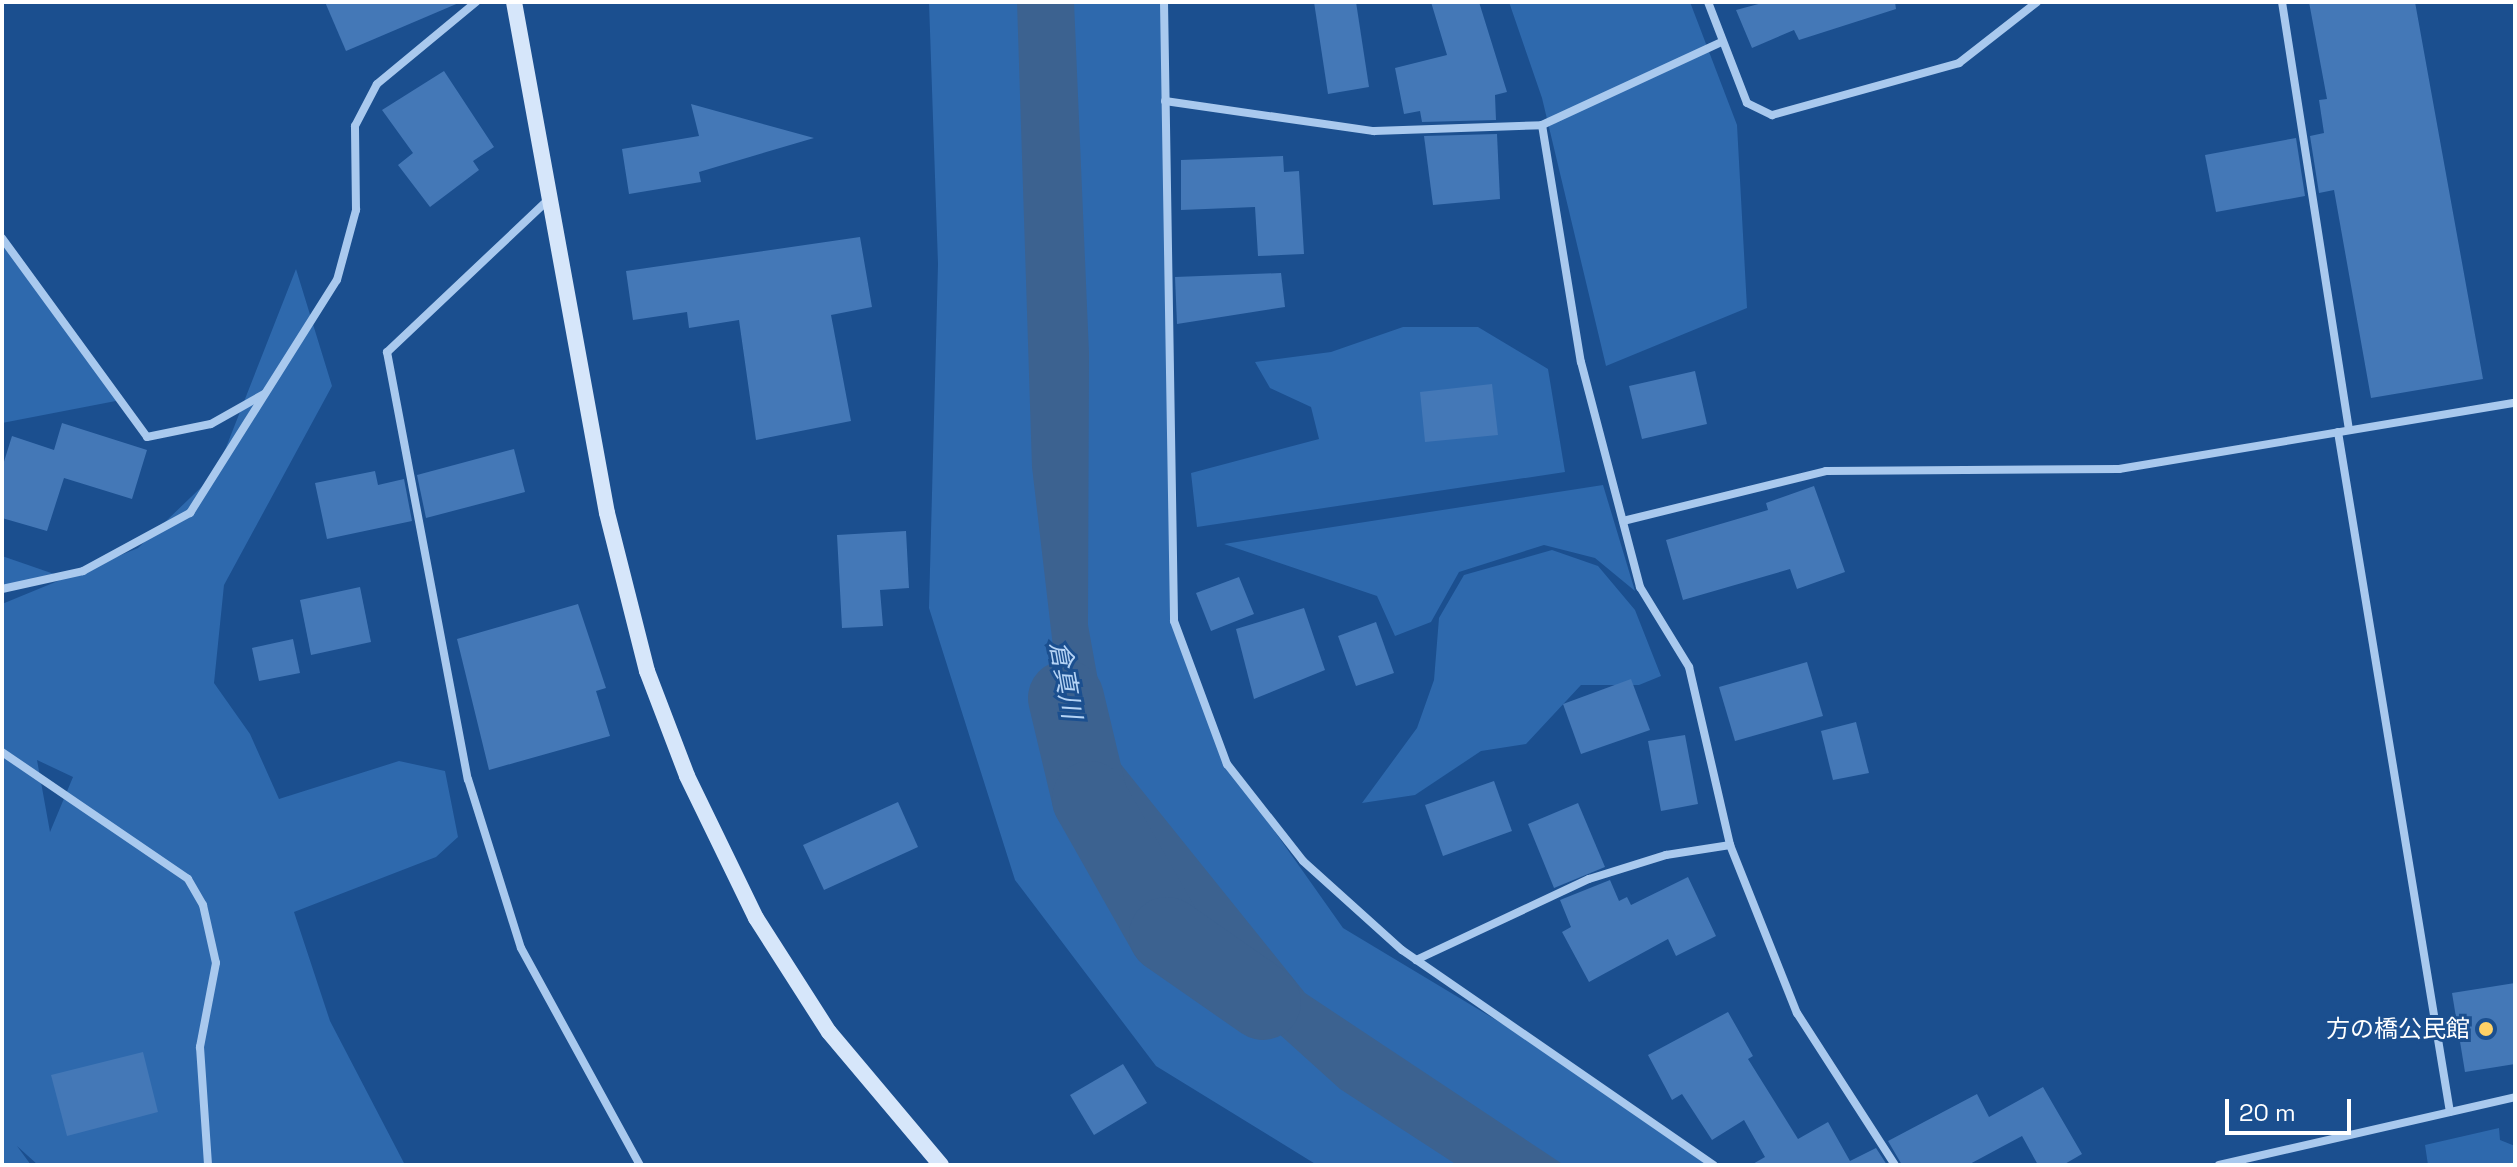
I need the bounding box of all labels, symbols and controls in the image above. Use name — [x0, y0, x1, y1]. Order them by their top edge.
water label: 倉真川 — [1043, 639, 1087, 721]
place label: 方の橋公民館 — [2326, 1015, 2470, 1043]
marker: 方の橋公民館 — [2477, 1020, 2495, 1038]
scale bar — [2229, 1083, 2355, 1133]
text: 20 m — [2239, 1097, 2296, 1128]

